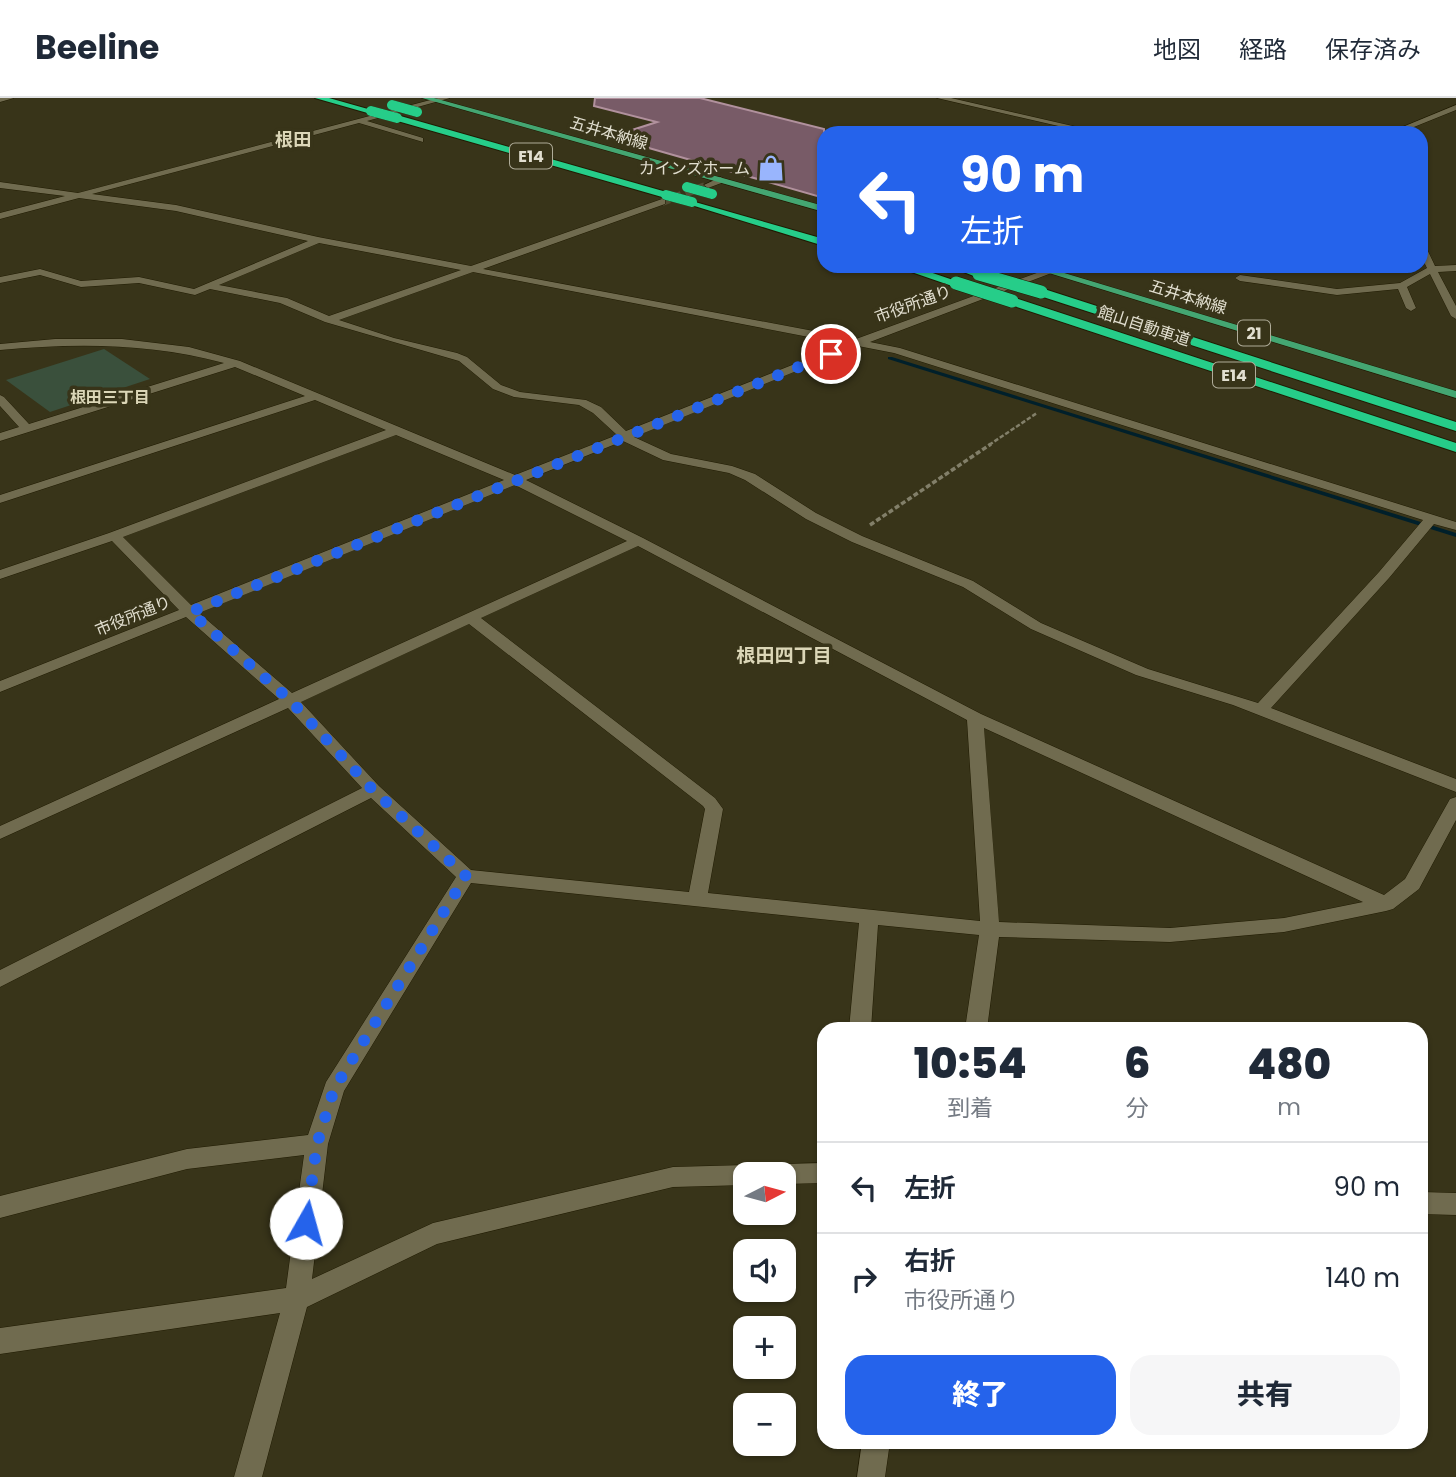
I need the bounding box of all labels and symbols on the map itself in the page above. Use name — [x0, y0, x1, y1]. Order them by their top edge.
street label: 五井本納線 — [567, 111, 651, 155]
district label: 根田 — [275, 127, 311, 152]
road number: E14 — [510, 144, 552, 169]
shop icon: カインズホーム — [756, 153, 786, 183]
place label: カインズホーム — [639, 157, 750, 180]
street label: 五井本納線 — [1146, 274, 1230, 320]
street label: 市役所通り — [871, 280, 955, 328]
street label: 館山自動車道 — [1095, 300, 1193, 352]
road number: 21 — [1238, 320, 1270, 345]
pin — [801, 324, 861, 384]
road number: E14 — [1213, 362, 1255, 388]
district label: 根田三丁目 — [70, 386, 150, 409]
street label: 市役所通り — [92, 590, 174, 642]
district label: 根田四丁目 — [736, 642, 832, 669]
north arrow — [733, 1162, 796, 1225]
position arrow — [269, 1186, 343, 1260]

